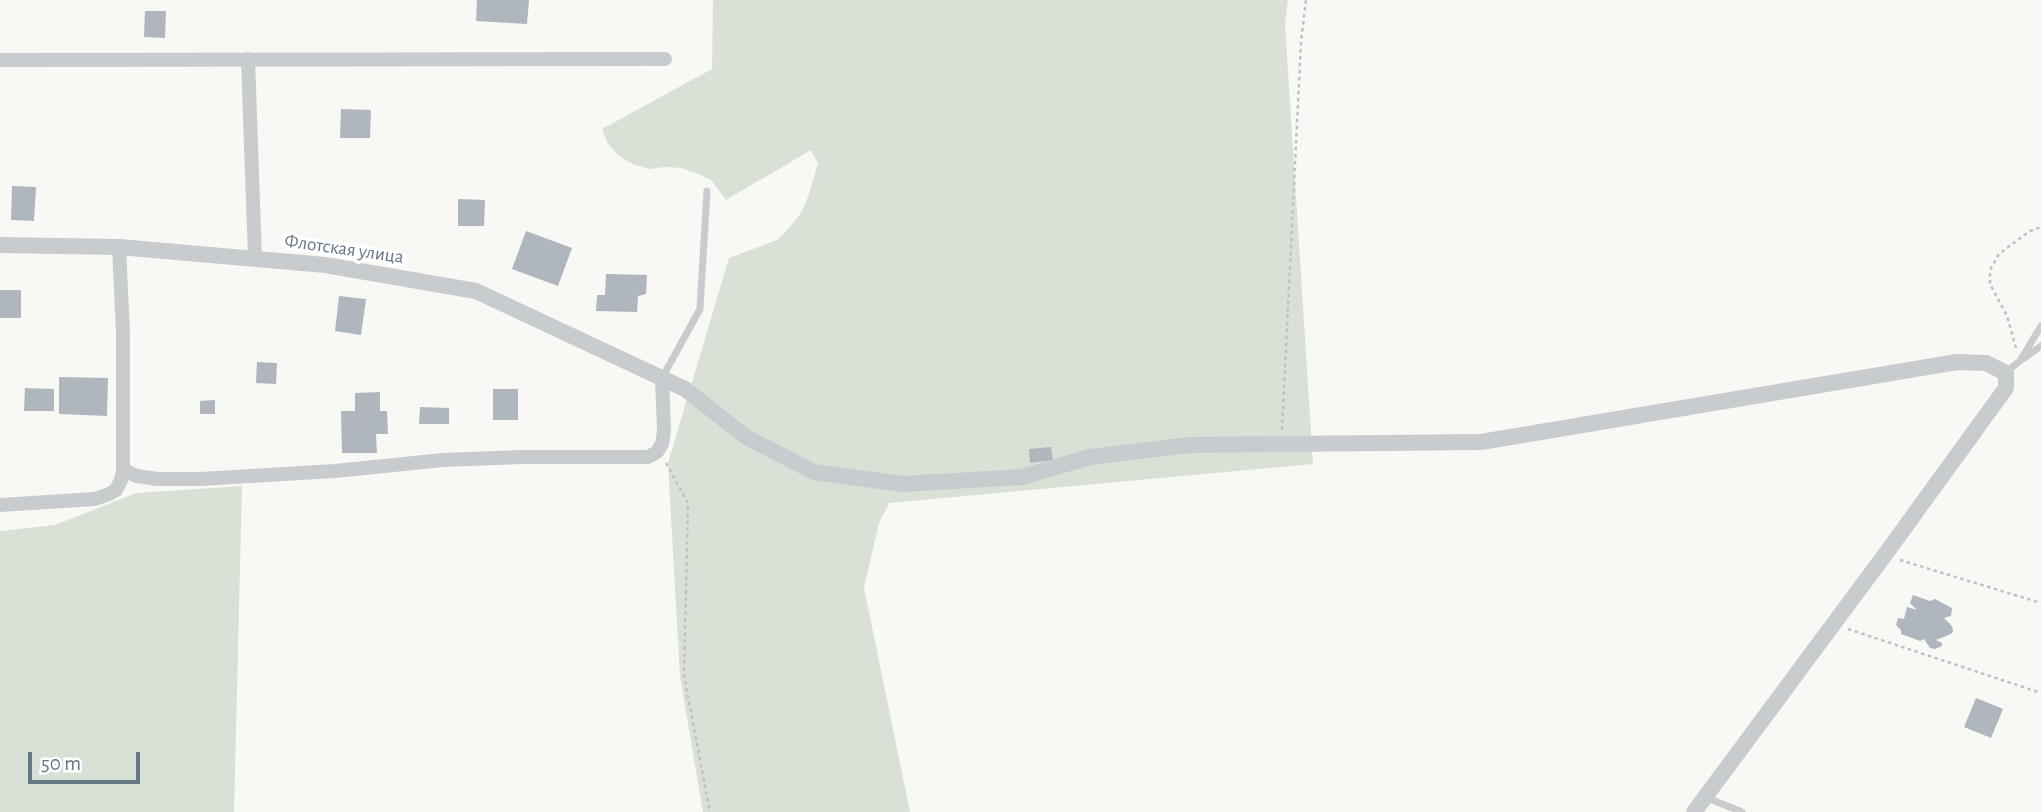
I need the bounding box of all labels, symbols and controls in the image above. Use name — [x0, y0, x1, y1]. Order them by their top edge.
street label: Флотская улица — [283, 229, 405, 269]
scale bar — [32, 738, 144, 782]
text: 50 m — [41, 753, 81, 774]

